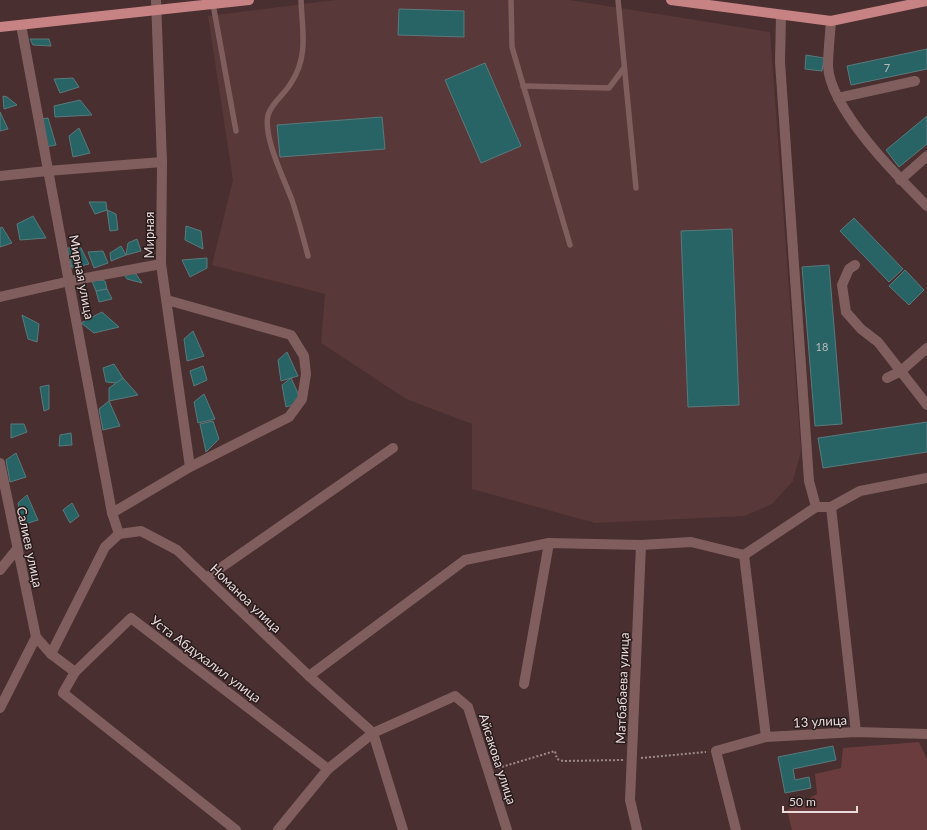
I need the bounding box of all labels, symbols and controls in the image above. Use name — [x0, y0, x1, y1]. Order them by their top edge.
house number: 7 — [884, 61, 890, 74]
street label: Мирная — [141, 212, 157, 258]
street label: Мирная улица — [66, 233, 98, 321]
house number: 18 — [816, 340, 828, 353]
street label: Салиев улица — [14, 505, 46, 589]
street label: Номаноа улица — [207, 560, 285, 636]
street label: Уста Абдухалил улица — [148, 612, 264, 706]
street label: Матбабаева улица — [612, 632, 632, 744]
street label: Айсакова улица — [476, 712, 520, 806]
street label: 13 улица — [793, 712, 847, 730]
scale bar — [783, 788, 857, 814]
text: 50 m — [789, 794, 816, 809]

